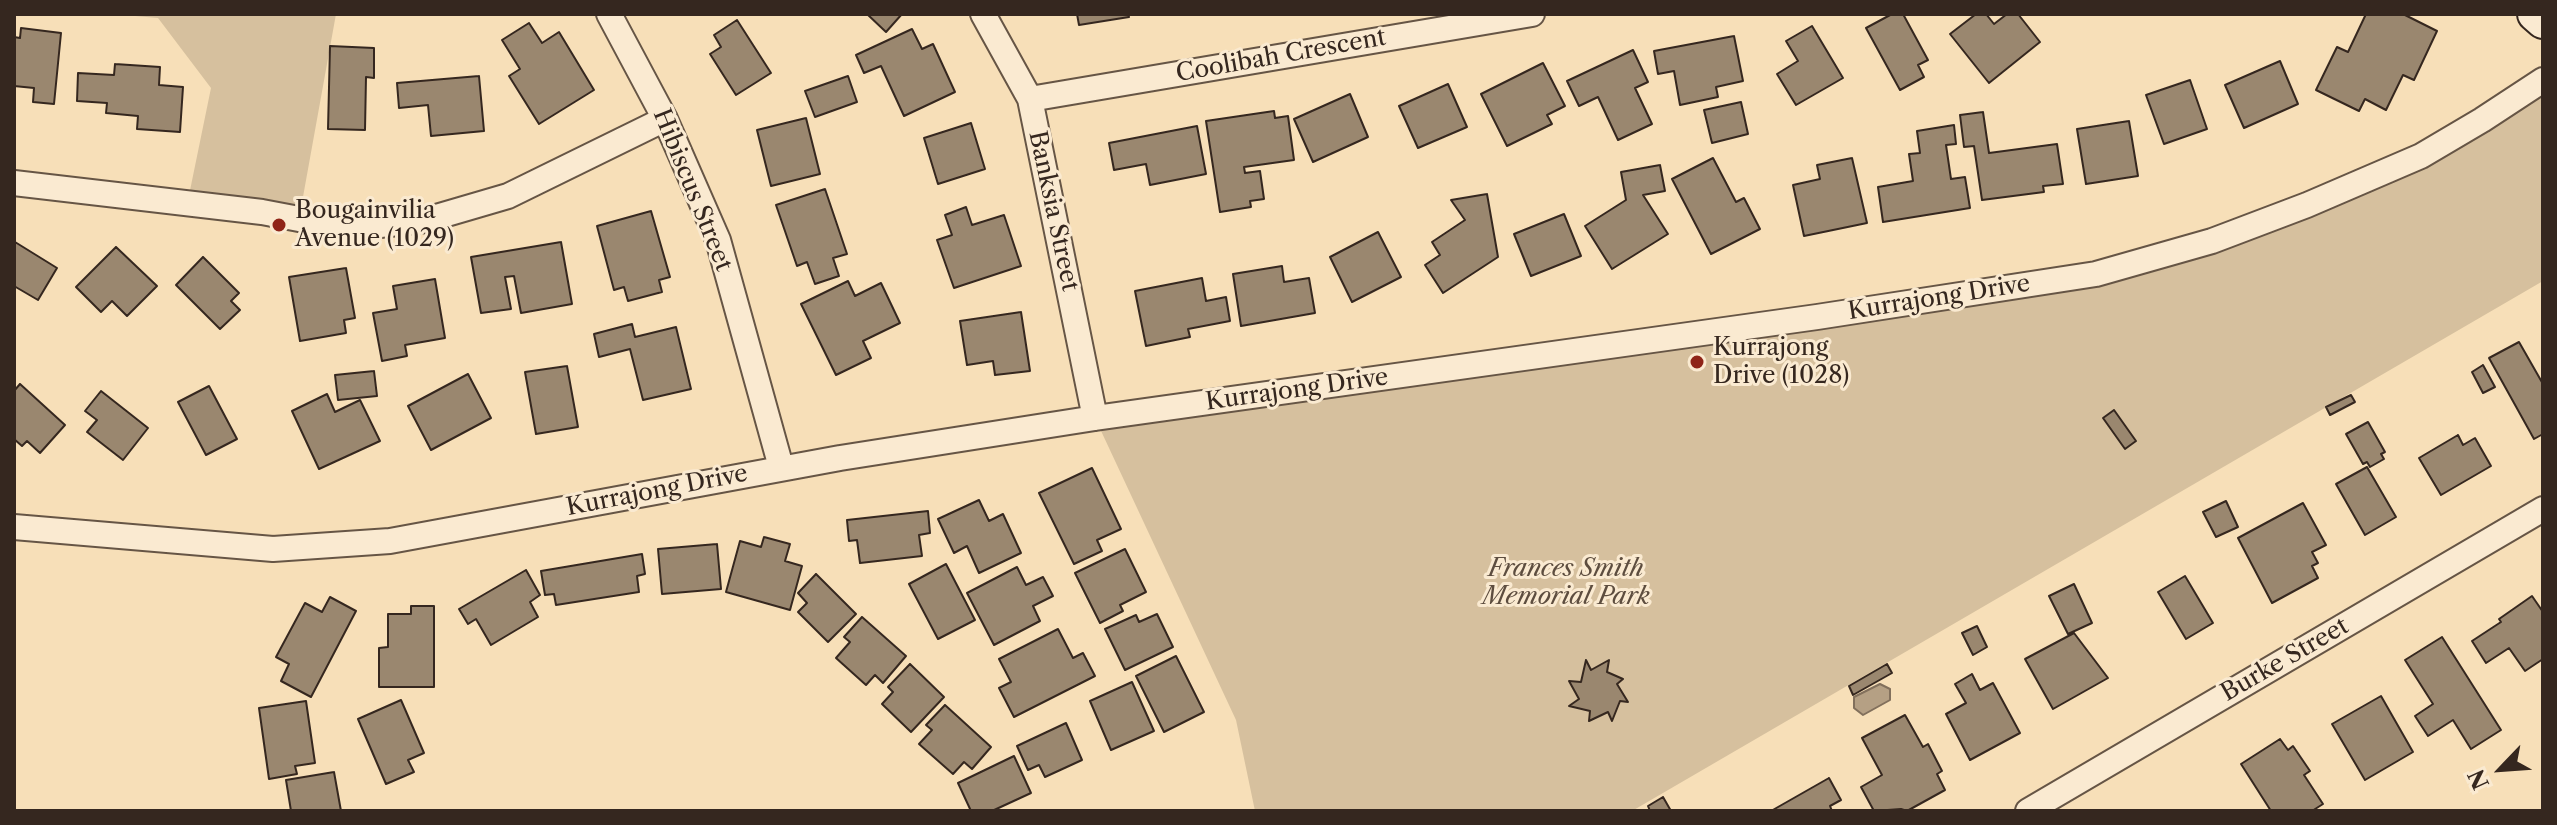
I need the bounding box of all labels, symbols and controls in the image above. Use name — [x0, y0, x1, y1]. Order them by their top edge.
street label: Coolibah Crescent — [1174, 23, 1388, 89]
street label: Hibiscus Street — [646, 105, 738, 275]
street label: Banksia Street — [1022, 128, 1084, 294]
place label: Bougainvilia Avenue (1029) — [295, 197, 454, 253]
marker: Bougainvilia Avenue (1029) — [270, 216, 288, 234]
street label: Kurrajong Drive — [1846, 269, 2032, 327]
place label: Kurrajong Drive (1028) — [1713, 334, 1849, 390]
marker: Kurrajong Drive (1028) — [1688, 353, 1706, 371]
street label: Kurrajong Drive — [1204, 363, 1390, 417]
street label: Kurrajong Drive — [564, 459, 750, 523]
park label: Frances Smith Memorial Park — [1482, 555, 1650, 611]
street label: Burke Street — [2216, 612, 2354, 708]
north arrow — [2461, 729, 2541, 809]
text: N — [2463, 765, 2495, 794]

